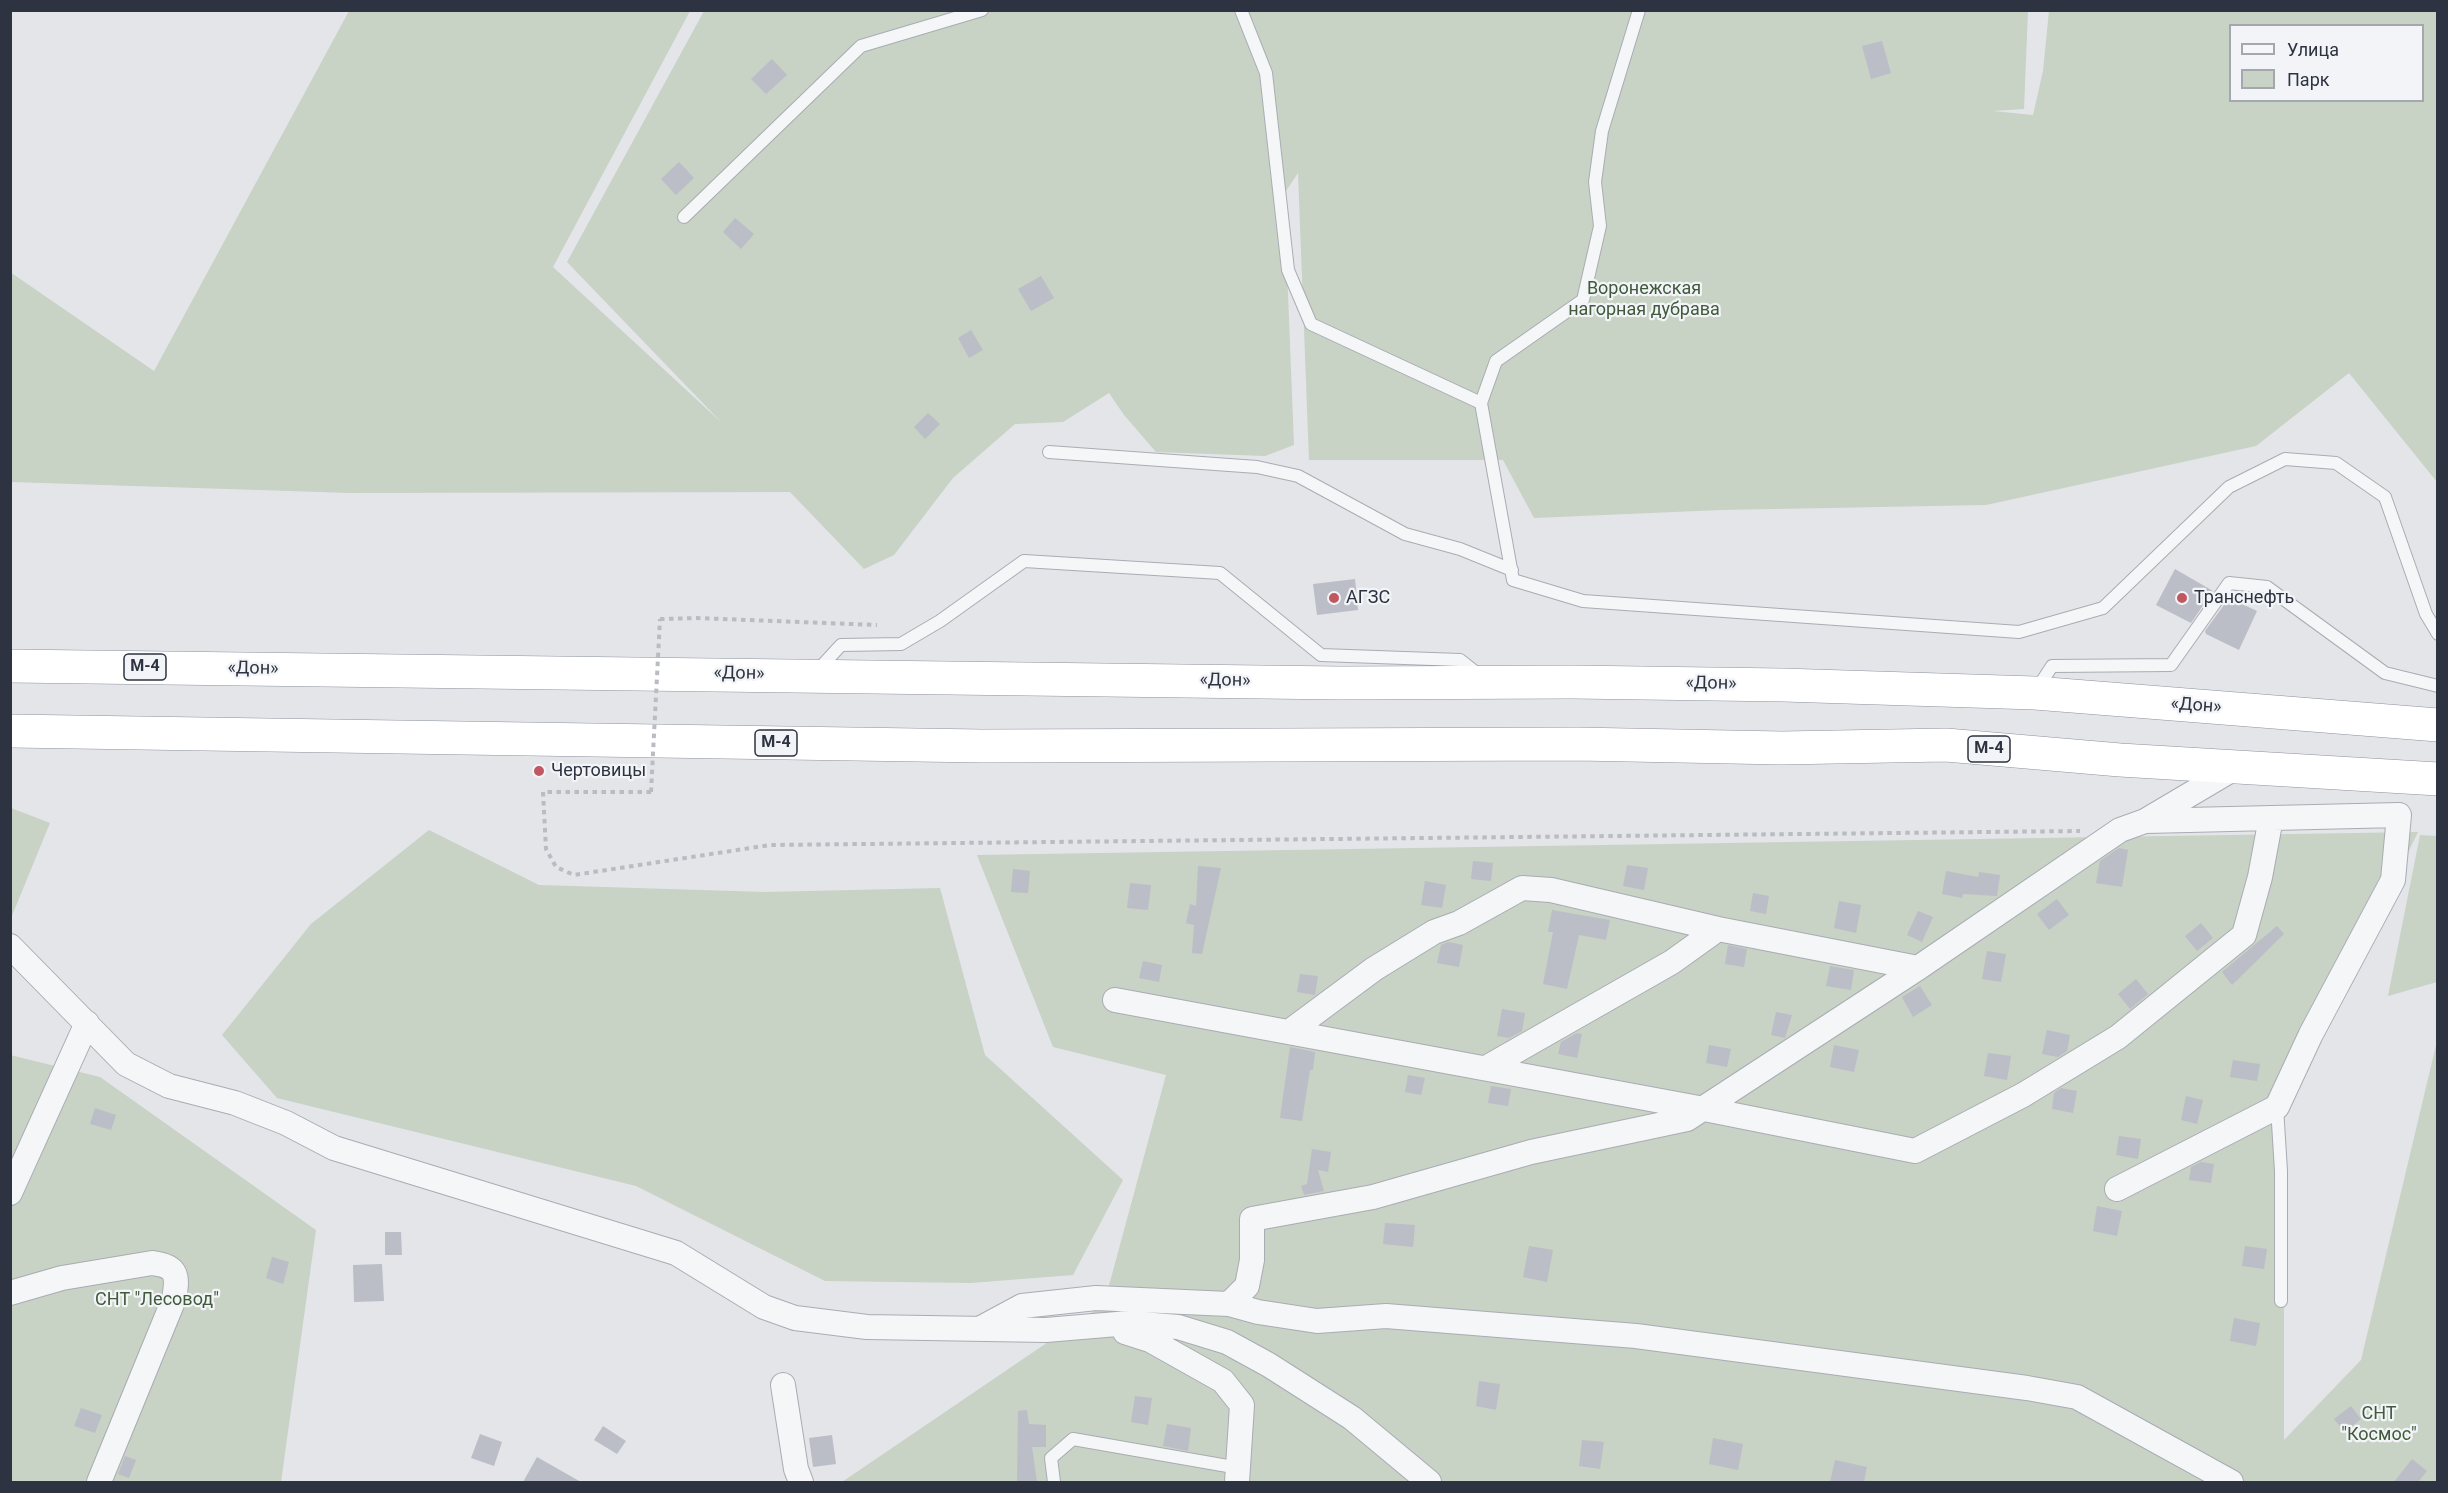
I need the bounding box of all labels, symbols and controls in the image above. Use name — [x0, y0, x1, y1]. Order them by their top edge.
legend — [2229, 24, 2424, 102]
text: Улица — [2287, 39, 2339, 60]
text: Парк — [2287, 69, 2329, 90]
park label: Воронежская нагорная дубрава — [1568, 278, 1720, 320]
place label: АГЗС — [1346, 587, 1390, 609]
place label: Транснефть — [2194, 587, 2294, 609]
marker: АГЗС — [1327, 591, 1341, 605]
marker: Транснефть — [2175, 591, 2189, 605]
road number: М-4 — [124, 654, 166, 680]
street label: «Дон» — [227, 658, 279, 680]
street label: «Дон» — [713, 663, 765, 685]
street label: «Дон» — [1199, 670, 1251, 692]
street label: «Дон» — [1685, 673, 1737, 695]
street label: «Дон» — [2170, 693, 2222, 719]
road number: М-4 — [755, 730, 797, 756]
road number: М-4 — [1968, 736, 2010, 762]
place label: Чертовицы — [551, 760, 646, 782]
marker: Чертовицы — [532, 764, 546, 778]
park label: СНТ "Лесовод" — [95, 1289, 219, 1311]
park label: СНТ "Космос" — [2341, 1403, 2417, 1446]

